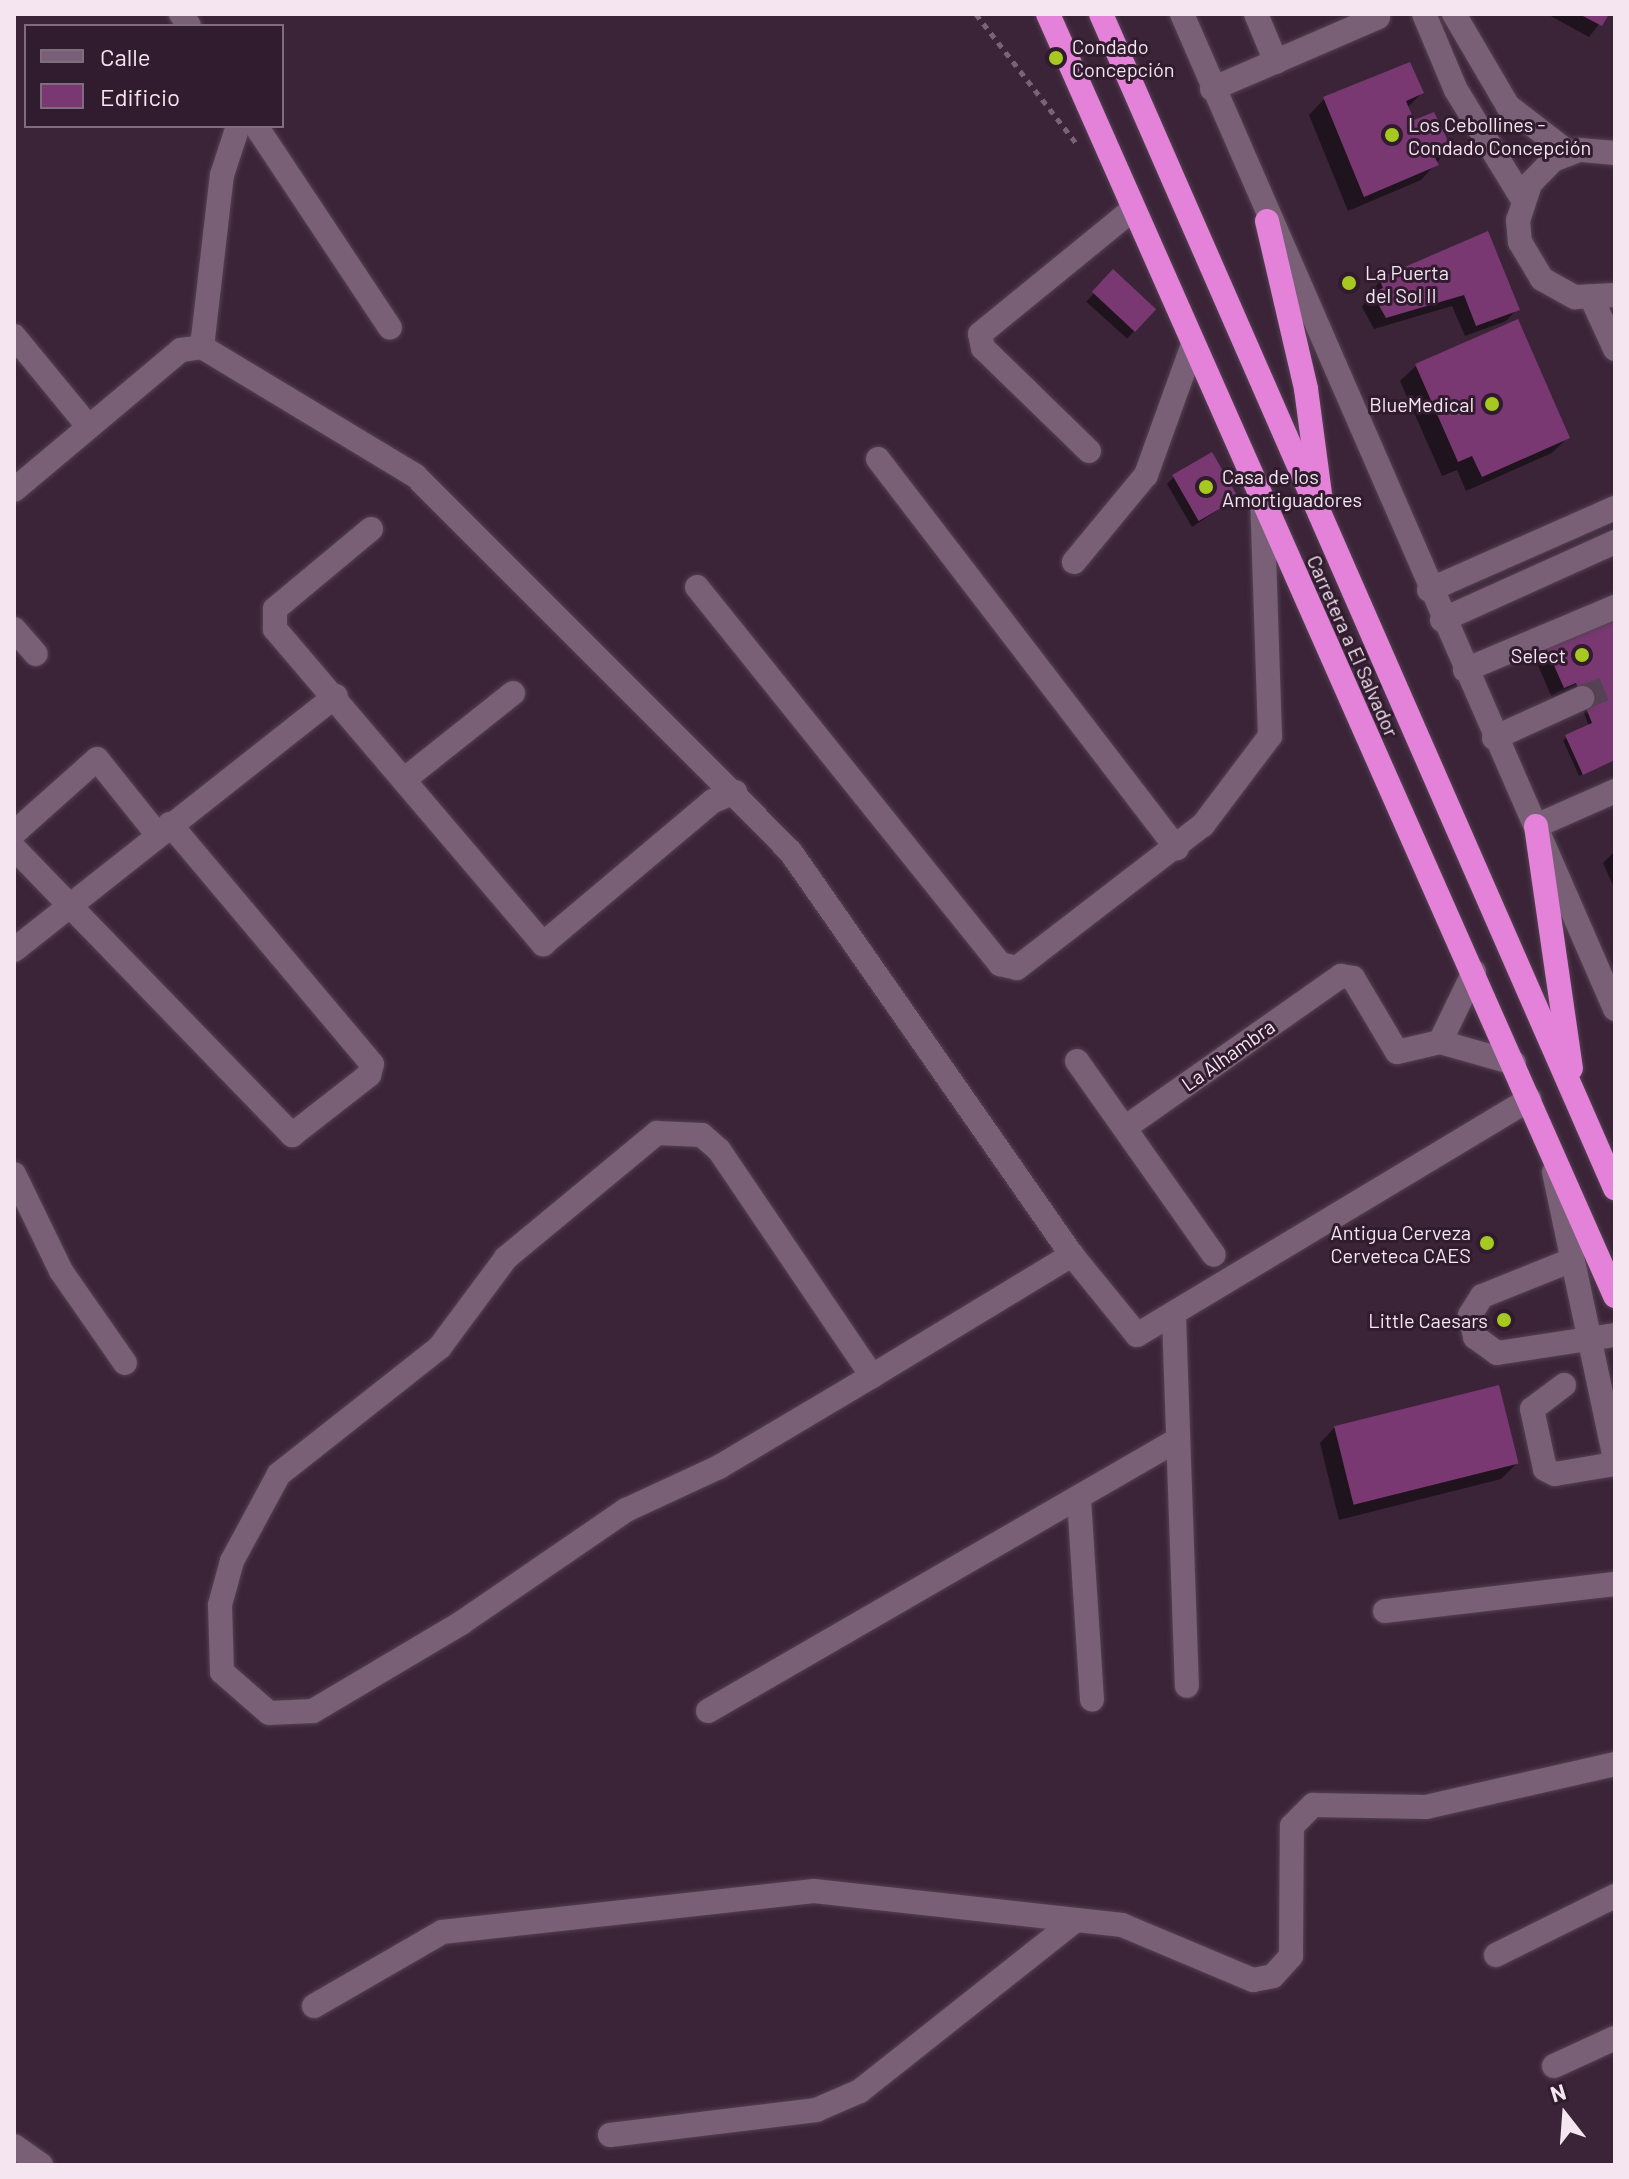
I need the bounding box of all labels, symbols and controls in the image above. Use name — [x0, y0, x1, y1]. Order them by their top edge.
legend — [24, 24, 284, 128]
place label: Condado Concepción — [1072, 34, 1175, 81]
text: Calle — [100, 42, 151, 71]
marker: Condado Concepción — [1047, 49, 1065, 67]
text: Edificio — [100, 82, 180, 111]
place label: Los Cebollines - Condado Concepción — [1408, 112, 1591, 159]
marker: Los Cebollines - Condado Concepción — [1383, 126, 1401, 144]
place label: La Puerta del Sol II — [1365, 260, 1449, 307]
marker: La Puerta del Sol II — [1340, 274, 1358, 292]
place label: BlueMedical — [1369, 392, 1474, 416]
marker: BlueMedical — [1481, 393, 1503, 415]
place label: Casa de los Amortiguadores — [1222, 464, 1362, 511]
marker: Casa de los Amortiguadores — [1197, 478, 1215, 496]
street label: Carretera a El Salvador — [1302, 551, 1404, 741]
place label: Select — [1511, 643, 1566, 667]
marker: Select — [1573, 646, 1591, 664]
street label: La Alhambra — [1177, 1014, 1279, 1096]
place label: Antigua Cerveza Cerveteca CAES — [1330, 1220, 1471, 1267]
marker: Antigua Cerveza Cerveteca CAES — [1478, 1234, 1496, 1252]
place label: Little Caesars — [1368, 1308, 1488, 1332]
marker: Little Caesars — [1495, 1311, 1513, 1329]
north arrow — [1525, 2075, 1605, 2155]
text: N — [1547, 2077, 1569, 2107]

